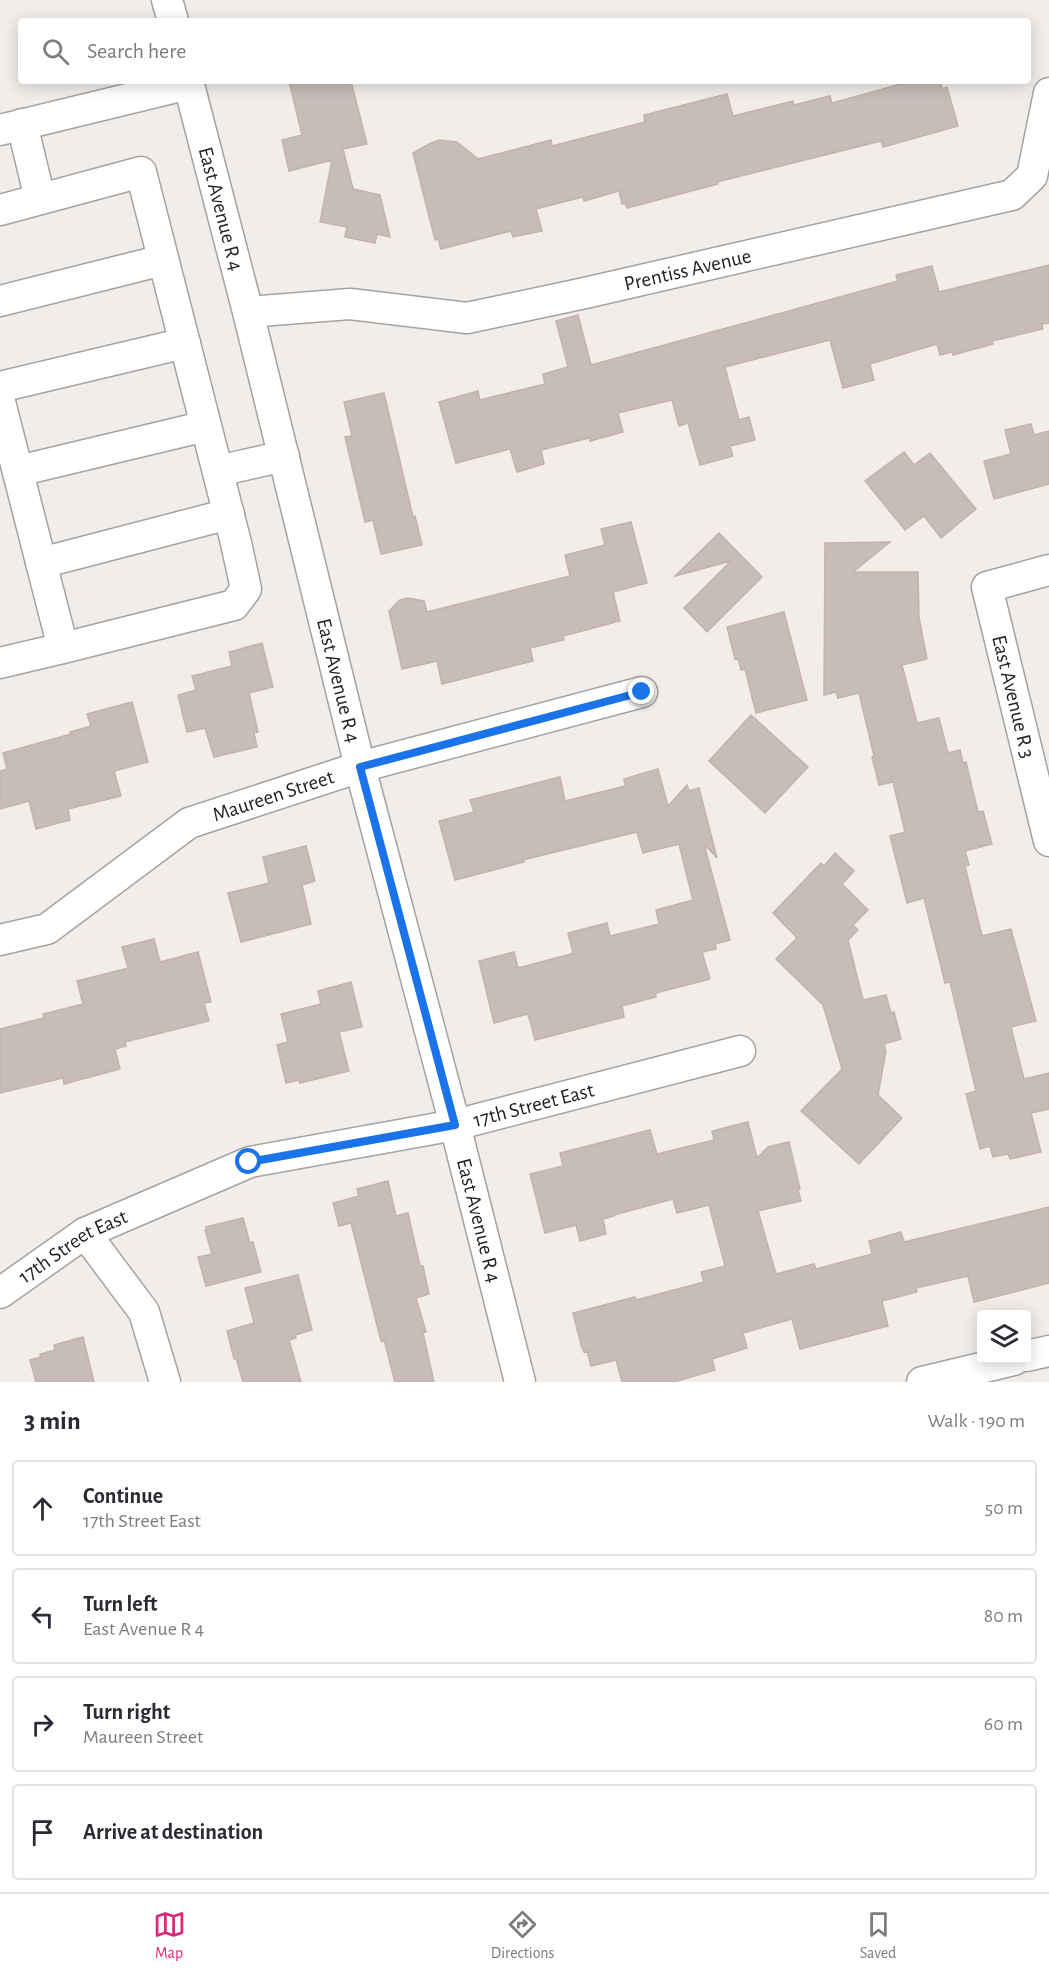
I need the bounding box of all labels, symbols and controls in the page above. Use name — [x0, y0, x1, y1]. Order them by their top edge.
search box — [18, 18, 1031, 84]
icon: search — [39, 35, 72, 68]
text: Search here — [87, 40, 186, 62]
street label: East Avenue R 4 — [195, 145, 247, 273]
street label: Prentiss Avenue — [622, 245, 753, 295]
street label: East Avenue R 4 — [313, 616, 364, 745]
street label: East Avenue R 3 — [988, 633, 1038, 760]
route end — [628, 678, 654, 704]
street label: Maureen Street — [210, 766, 337, 826]
street label: 17th Street East — [471, 1079, 596, 1131]
route start — [235, 1148, 261, 1174]
street label: East Avenue R 4 — [453, 1156, 504, 1285]
street label: 17th Street East — [15, 1206, 131, 1288]
map controls — [977, 1310, 1031, 1364]
button: layers — [977, 1310, 1031, 1364]
text: 3 min — [24, 1408, 81, 1434]
text: Walk · 190 m — [928, 1411, 1025, 1431]
text: Continue — [83, 1485, 163, 1507]
icon: ahead — [26, 1492, 59, 1525]
text: 50 m — [985, 1498, 1023, 1518]
text: 17th Street East — [83, 1511, 201, 1531]
text: Turn left — [83, 1593, 157, 1615]
icon: left — [26, 1600, 59, 1633]
text: 80 m — [984, 1606, 1023, 1626]
text: East Avenue R 4 — [83, 1619, 204, 1639]
text: Turn right — [83, 1701, 170, 1723]
icon: right — [26, 1708, 59, 1741]
text: 60 m — [984, 1714, 1023, 1734]
text: Maureen Street — [83, 1727, 203, 1747]
icon: arrive — [26, 1816, 59, 1849]
text: Arrive at destination — [83, 1821, 263, 1843]
tab: Map — [153, 1908, 186, 1963]
tab: Directions — [491, 1908, 555, 1963]
tab: Saved — [860, 1908, 896, 1963]

